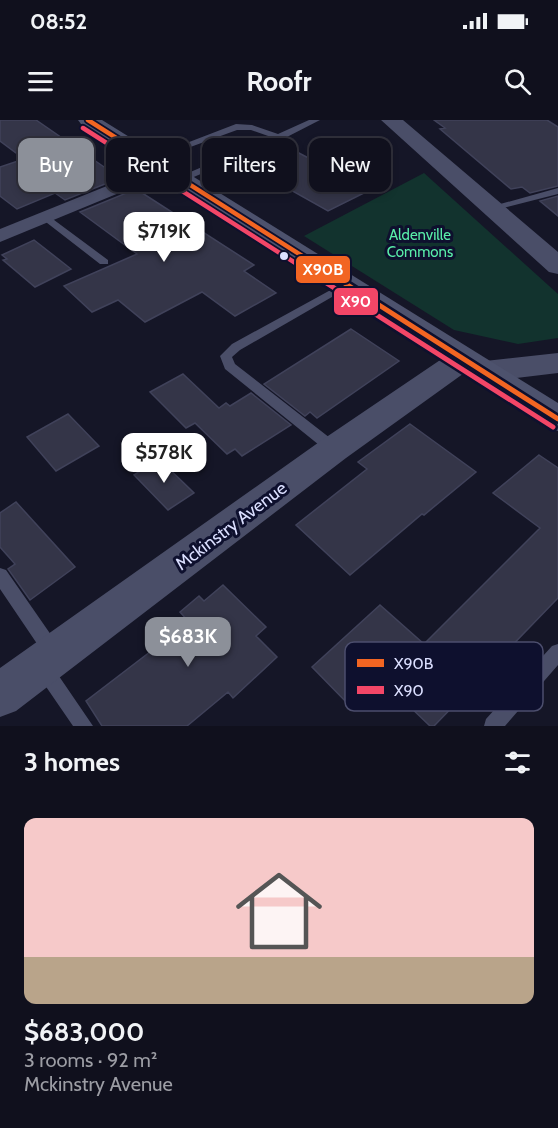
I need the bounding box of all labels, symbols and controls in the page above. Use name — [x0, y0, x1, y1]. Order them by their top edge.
text: 08:52 — [30, 8, 87, 35]
icon: menu — [24, 65, 57, 98]
text: Roofr — [246, 65, 312, 98]
icon: search — [501, 65, 534, 98]
chip: Buy — [18, 138, 94, 192]
chip: Rent — [106, 138, 190, 192]
chip: Filters — [202, 138, 297, 192]
chip: New — [309, 138, 391, 192]
pin: $719K — [122, 212, 206, 263]
text: $719K — [138, 219, 190, 243]
park label: Aldenville Commons — [387, 226, 453, 261]
unlabelled marker — [278, 250, 290, 262]
line badge: X90B — [295, 255, 351, 284]
text: X90B — [302, 260, 343, 279]
line badge: X90 — [333, 287, 379, 316]
text: X90 — [340, 292, 371, 311]
pin: $578K — [122, 433, 206, 484]
text: $578K — [135, 440, 193, 464]
street label: Mckinstry Avenue — [171, 477, 291, 575]
pin: $683K — [146, 617, 230, 668]
text: $683K — [159, 624, 217, 648]
legend — [345, 642, 543, 711]
text: X90B — [394, 654, 434, 673]
text: X90 — [394, 681, 424, 700]
text: 3 homes — [24, 746, 120, 778]
icon: filters — [501, 746, 534, 779]
icon: home — [225, 857, 333, 965]
text: $683,000 — [24, 1016, 144, 1048]
text: 3 rooms · 92 m² — [24, 1048, 157, 1072]
text: Mckinstry Avenue — [24, 1072, 173, 1096]

